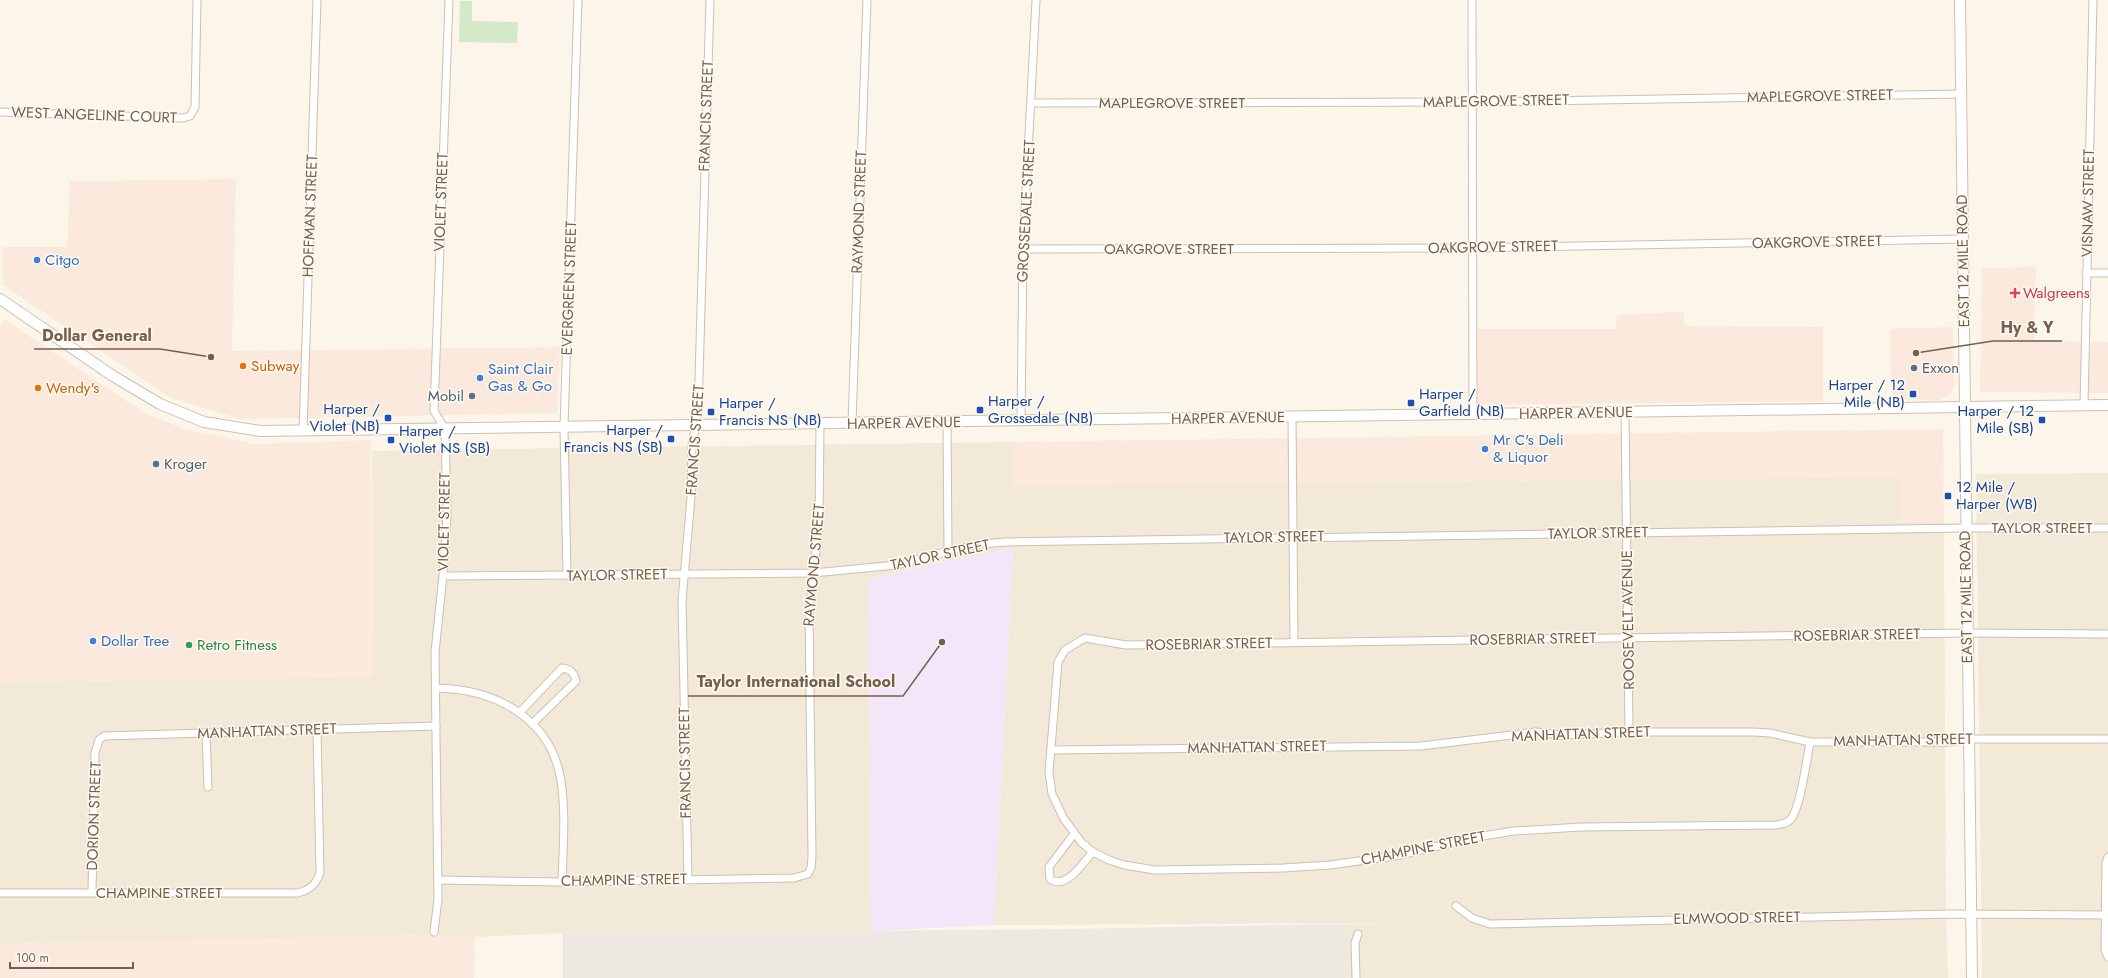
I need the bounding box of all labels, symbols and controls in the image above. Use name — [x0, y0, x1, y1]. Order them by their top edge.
street label: FRANCIS STREET — [693, 60, 719, 172]
street label: MAPLEGROVE STREET — [1747, 84, 1893, 108]
street label: MAPLEGROVE STREET — [1423, 89, 1569, 113]
street label: MAPLEGROVE STREET — [1099, 92, 1245, 114]
street label: WEST ANGELINE COURT — [11, 101, 177, 129]
street label: GROSSEDALE STREET — [1011, 139, 1041, 283]
street label: VISNAW STREET — [2076, 149, 2100, 257]
street label: RAYMOND STREET — [846, 150, 872, 274]
street label: VIOLET STREET — [428, 152, 454, 252]
street label: HOFFMAN STREET — [297, 154, 323, 278]
street label: EAST 12 MILE ROAD — [1951, 194, 1975, 328]
street label: EVERGREEN STREET — [556, 220, 582, 356]
street label: OAKGROVE STREET — [1752, 230, 1882, 254]
street label: OAKGROVE STREET — [1428, 235, 1558, 259]
street label: OAKGROVE STREET — [1104, 238, 1234, 260]
place label: Citgo — [45, 249, 80, 271]
marker: Citgo — [32, 255, 42, 265]
place label: Walgreens — [2023, 282, 2090, 304]
marker: Walgreens — [2010, 288, 2020, 298]
callout: Hy & Y — [1993, 313, 2062, 341]
text: Hy & Y — [2000, 316, 2054, 339]
callout: Dollar General — [34, 321, 160, 349]
text: Dollar General — [42, 324, 152, 347]
place label: Subway — [251, 355, 300, 377]
place label: Exxon — [1922, 357, 1959, 379]
place label: Saint Clair Gas & Go — [488, 358, 554, 397]
marker: Subway — [238, 361, 248, 371]
marker: Exxon — [1909, 363, 1919, 373]
marker: Saint Clair Gas & Go — [475, 373, 485, 383]
place label: Harper / 12 Mile (NB) — [1828, 374, 1905, 413]
place label: Wendy's — [46, 377, 99, 399]
marker: Wendy's — [33, 383, 43, 393]
place label: Harper / Garfield (NB) — [1419, 383, 1505, 422]
street label: FRANCIS STREET — [680, 384, 710, 496]
place label: Mobil — [428, 385, 464, 407]
marker: Harper / 12 Mile (NB) — [1908, 389, 1918, 399]
place label: Harper / Grossedale (NB) — [988, 390, 1093, 429]
marker: Mobil — [467, 391, 477, 401]
place label: Harper / Francis NS (NB) — [719, 392, 822, 431]
place label: Harper / Violet (NB) — [309, 398, 380, 437]
marker: Harper / Garfield (NB) — [1406, 398, 1416, 408]
place label: Harper / 12 Mile (SB) — [1957, 400, 2034, 439]
street label: HARPER AVENUE — [1519, 401, 1633, 425]
marker: Harper / Grossedale (NB) — [975, 405, 985, 415]
street label: HARPER AVENUE — [1171, 406, 1285, 430]
marker: Harper / Francis NS (NB) — [706, 407, 716, 417]
street label: HARPER AVENUE — [847, 411, 961, 435]
marker: Harper / Violet (NB) — [383, 413, 393, 423]
marker: Harper / 12 Mile (SB) — [2037, 415, 2047, 425]
place label: Harper / Francis NS (SB) — [564, 419, 663, 458]
place label: Harper / Violet NS (SB) — [399, 420, 491, 459]
place label: Mr C's Deli & Liquor — [1493, 429, 1564, 468]
marker: Harper / Francis NS (SB) — [666, 434, 676, 444]
marker: Harper / Violet NS (SB) — [386, 435, 396, 445]
marker: Mr C's Deli & Liquor — [1480, 444, 1490, 454]
place label: Kroger — [164, 453, 208, 475]
marker: Kroger — [151, 459, 161, 469]
street label: VIOLET STREET — [432, 472, 456, 572]
place label: 12 Mile / Harper (WB) — [1956, 476, 2038, 515]
marker: 12 Mile / Harper (WB) — [1943, 491, 1953, 501]
street label: RAYMOND STREET — [798, 503, 830, 627]
street label: TAYLOR STREET — [1992, 517, 2092, 539]
street label: TAYLOR STREET — [1547, 521, 1649, 545]
street label: TAYLOR STREET — [1223, 525, 1325, 549]
street label: EAST 12 MILE ROAD — [1954, 530, 1978, 664]
street label: TAYLOR STREET — [888, 534, 992, 576]
street label: ROOSEVELT AVENUE — [1616, 550, 1640, 690]
street label: TAYLOR STREET — [566, 563, 668, 587]
street label: ROSEBRIAR STREET — [1793, 623, 1921, 647]
street label: ROSEBRIAR STREET — [1469, 627, 1597, 651]
place label: Dollar Tree — [101, 630, 170, 652]
street label: ROSEBRIAR STREET — [1145, 632, 1273, 656]
place label: Retro Fitness — [197, 634, 277, 656]
marker: Dollar Tree — [88, 636, 98, 646]
marker: Retro Fitness — [184, 640, 194, 650]
callout: Taylor International School — [688, 668, 903, 696]
text: Taylor International School — [697, 670, 895, 693]
street label: FRANCIS STREET — [673, 707, 697, 819]
street label: MANHATTAN STREET — [197, 718, 337, 744]
street label: MANHATTAN STREET — [1511, 721, 1651, 747]
street label: MANHATTAN STREET — [1833, 728, 1973, 752]
street label: MANHATTAN STREET — [1187, 735, 1327, 759]
street label: DORION STREET — [81, 761, 107, 871]
street label: CHAMPINE STREET — [1359, 825, 1487, 871]
street label: CHAMPINE STREET — [561, 868, 687, 892]
street label: CHAMPINE STREET — [96, 882, 222, 904]
street label: ELMWOOD STREET — [1673, 906, 1801, 930]
scale bar — [10, 944, 133, 970]
text: 100 m — [16, 949, 49, 967]

